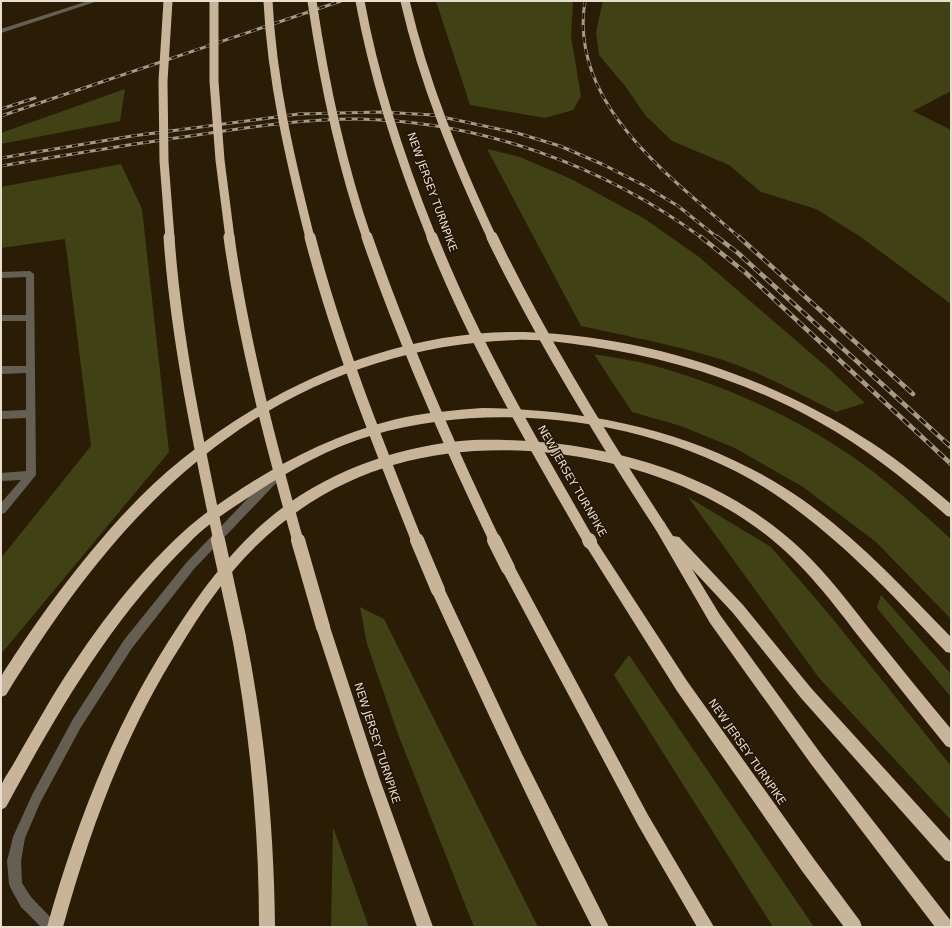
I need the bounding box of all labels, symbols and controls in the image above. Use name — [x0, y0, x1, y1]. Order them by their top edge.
street label: NEW JERSEY TURNPIKE — [404, 130, 460, 254]
street label: NEW JERSEY TURNPIKE — [535, 423, 609, 539]
street label: NEW JERSEY TURNPIKE — [351, 681, 403, 805]
street label: NEW JERSEY TURNPIKE — [705, 697, 789, 807]

